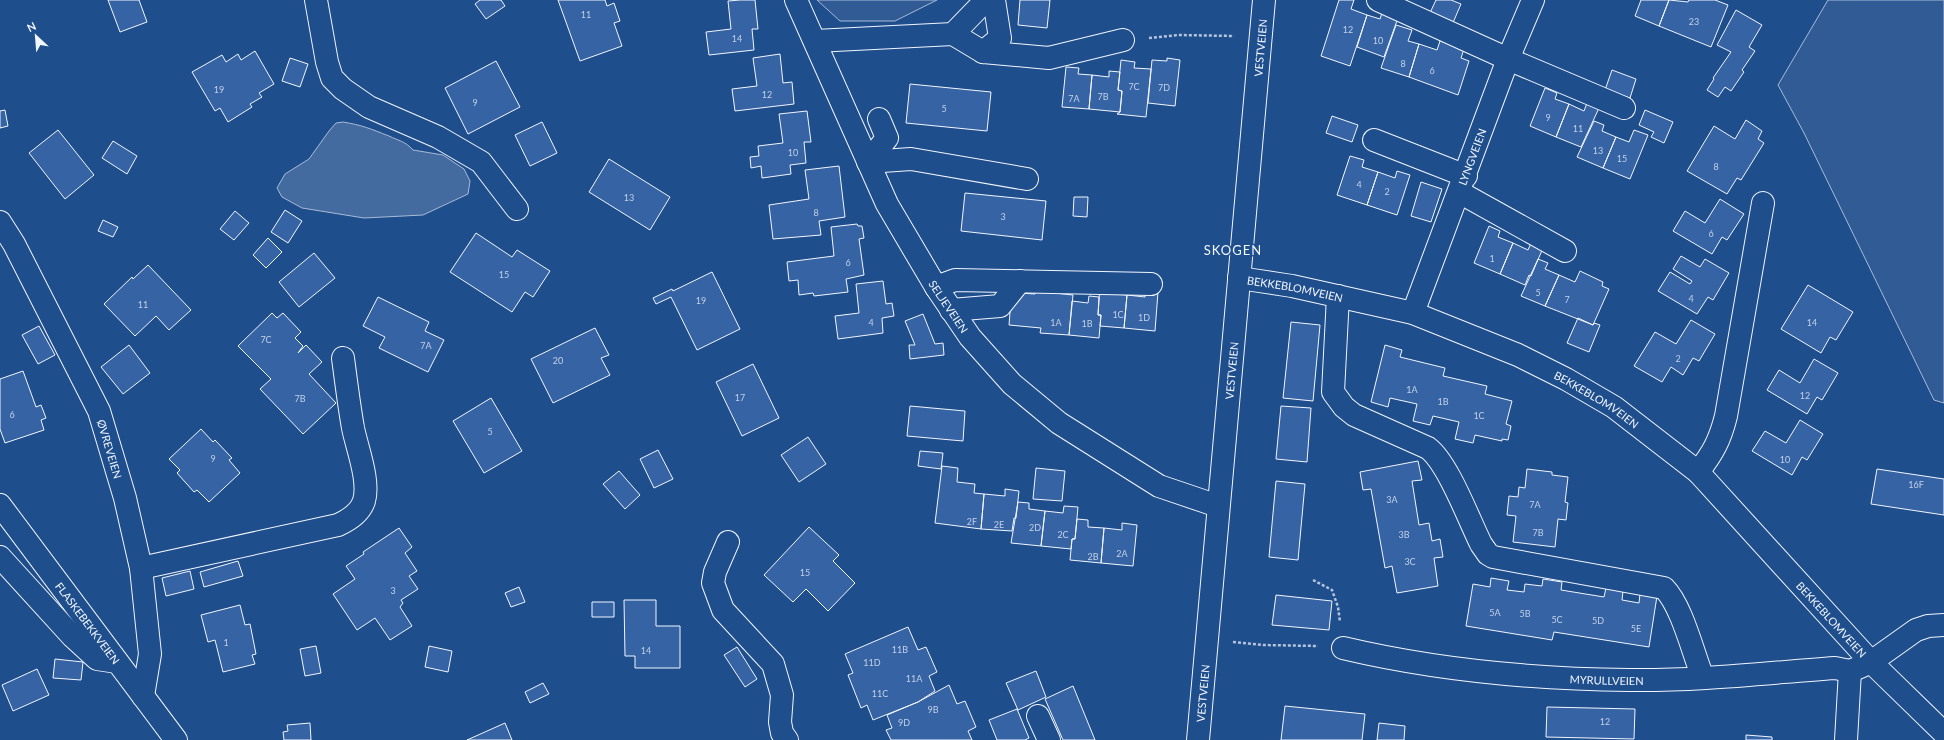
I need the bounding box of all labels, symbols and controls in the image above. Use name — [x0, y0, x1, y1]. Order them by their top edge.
house number: 11 — [581, 9, 591, 20]
north arrow — [16, 16, 56, 56]
house number: 23 — [1689, 16, 1699, 27]
street label: VESTVEIEN — [1251, 18, 1269, 77]
text: N — [25, 19, 38, 34]
house number: 12 — [1343, 24, 1353, 35]
house number: 14 — [732, 33, 742, 44]
house number: 10 — [1373, 35, 1383, 46]
house number: 8 — [1400, 58, 1406, 69]
house number: 6 — [1429, 65, 1435, 76]
house number: 7C — [1128, 81, 1140, 92]
house number: 7D — [1158, 82, 1170, 93]
house number: 19 — [214, 84, 224, 95]
house number: 12 — [762, 89, 772, 100]
house number: 7B — [1097, 91, 1109, 102]
house number: 7A — [1068, 93, 1081, 104]
house number: 9 — [472, 97, 478, 108]
house number: 5 — [941, 103, 947, 114]
house number: 9 — [1545, 112, 1551, 123]
house number: 11 — [1573, 123, 1583, 134]
street label: LYNGVEIEN — [1455, 126, 1488, 187]
house number: 13 — [1593, 145, 1603, 156]
house number: 10 — [788, 147, 798, 158]
house number: 15 — [1617, 153, 1627, 164]
house number: 8 — [1713, 161, 1719, 172]
house number: 4 — [1356, 179, 1362, 190]
house number: 2 — [1384, 186, 1390, 197]
house number: 13 — [624, 192, 634, 203]
house number: 8 — [813, 207, 819, 218]
house number: 3 — [1000, 211, 1006, 222]
house number: 6 — [1708, 228, 1714, 239]
district label: SKOGEN — [1204, 242, 1262, 258]
house number: 1 — [1489, 253, 1495, 264]
house number: 6 — [845, 257, 851, 268]
house number: 15 — [499, 269, 509, 280]
street label: BEKKEBLOMVEIEN — [1246, 273, 1344, 304]
street label: SELJEVEIEN — [927, 278, 972, 335]
house number: 5 — [1535, 287, 1541, 298]
house number: 4 — [1688, 293, 1694, 304]
house number: 7 — [1564, 294, 1570, 305]
house number: 19 — [696, 295, 706, 306]
house number: 11 — [138, 299, 148, 310]
house number: 1C — [1112, 309, 1124, 320]
house number: 1D — [1138, 312, 1150, 323]
house number: 4 — [868, 317, 874, 328]
house number: 1A — [1050, 317, 1063, 328]
house number: 14 — [1807, 317, 1817, 328]
house number: 1B — [1081, 318, 1093, 329]
house number: 7C — [260, 334, 272, 345]
house number: 7A — [420, 340, 433, 351]
street label: VESTVEIEN — [1222, 341, 1240, 400]
house number: 2 — [1675, 353, 1681, 364]
house number: 20 — [553, 355, 563, 366]
street label: BEKKEBLOMVEIEN — [1552, 368, 1642, 430]
house number: 1A — [1406, 384, 1419, 395]
house number: 12 — [1800, 390, 1810, 401]
house number: 17 — [735, 392, 745, 403]
house number: 7B — [294, 393, 306, 404]
house number: 1B — [1437, 396, 1449, 407]
house number: 6 — [9, 409, 15, 420]
house number: 1C — [1473, 410, 1485, 421]
street label: ØVREVEIEN — [95, 418, 125, 480]
house number: 5 — [487, 426, 493, 437]
house number: 9 — [210, 453, 216, 464]
house number: 10 — [1780, 454, 1790, 465]
house number: 16F — [1908, 479, 1924, 490]
house number: 3A — [1386, 494, 1399, 505]
house number: 7A — [1529, 499, 1542, 510]
house number: 2F — [967, 516, 977, 527]
house number: 2E — [994, 519, 1004, 530]
house number: 2D — [1029, 522, 1041, 533]
house number: 7B — [1532, 527, 1544, 538]
house number: 2C — [1057, 529, 1069, 540]
house number: 3B — [1398, 529, 1410, 540]
house number: 2A — [1116, 548, 1129, 559]
house number: 2B — [1087, 551, 1099, 562]
house number: 3C — [1404, 556, 1416, 567]
house number: 15 — [800, 567, 810, 578]
street label: FLASKEBEKKVEIEN — [53, 579, 123, 666]
street label: BEKKEBLOMVEIEN — [1794, 579, 1870, 659]
house number: 3 — [390, 585, 396, 596]
house number: 5A — [1489, 607, 1502, 618]
house number: 5B — [1519, 608, 1531, 619]
house number: 5C — [1551, 614, 1563, 625]
house number: 5D — [1592, 615, 1604, 626]
house number: 5E — [1631, 623, 1641, 634]
house number: 1 — [223, 637, 229, 648]
house number: 11B — [892, 644, 908, 655]
house number: 14 — [641, 645, 651, 656]
house number: 11D — [863, 657, 881, 668]
street label: VESTVEIEN — [1193, 664, 1211, 723]
street label: MYRULLVEIEN — [1569, 672, 1644, 687]
house number: 11A — [906, 673, 923, 684]
house number: 11C — [872, 688, 888, 699]
house number: 9B — [927, 704, 939, 715]
house number: 12 — [1600, 716, 1610, 727]
house number: 9D — [898, 717, 910, 728]

